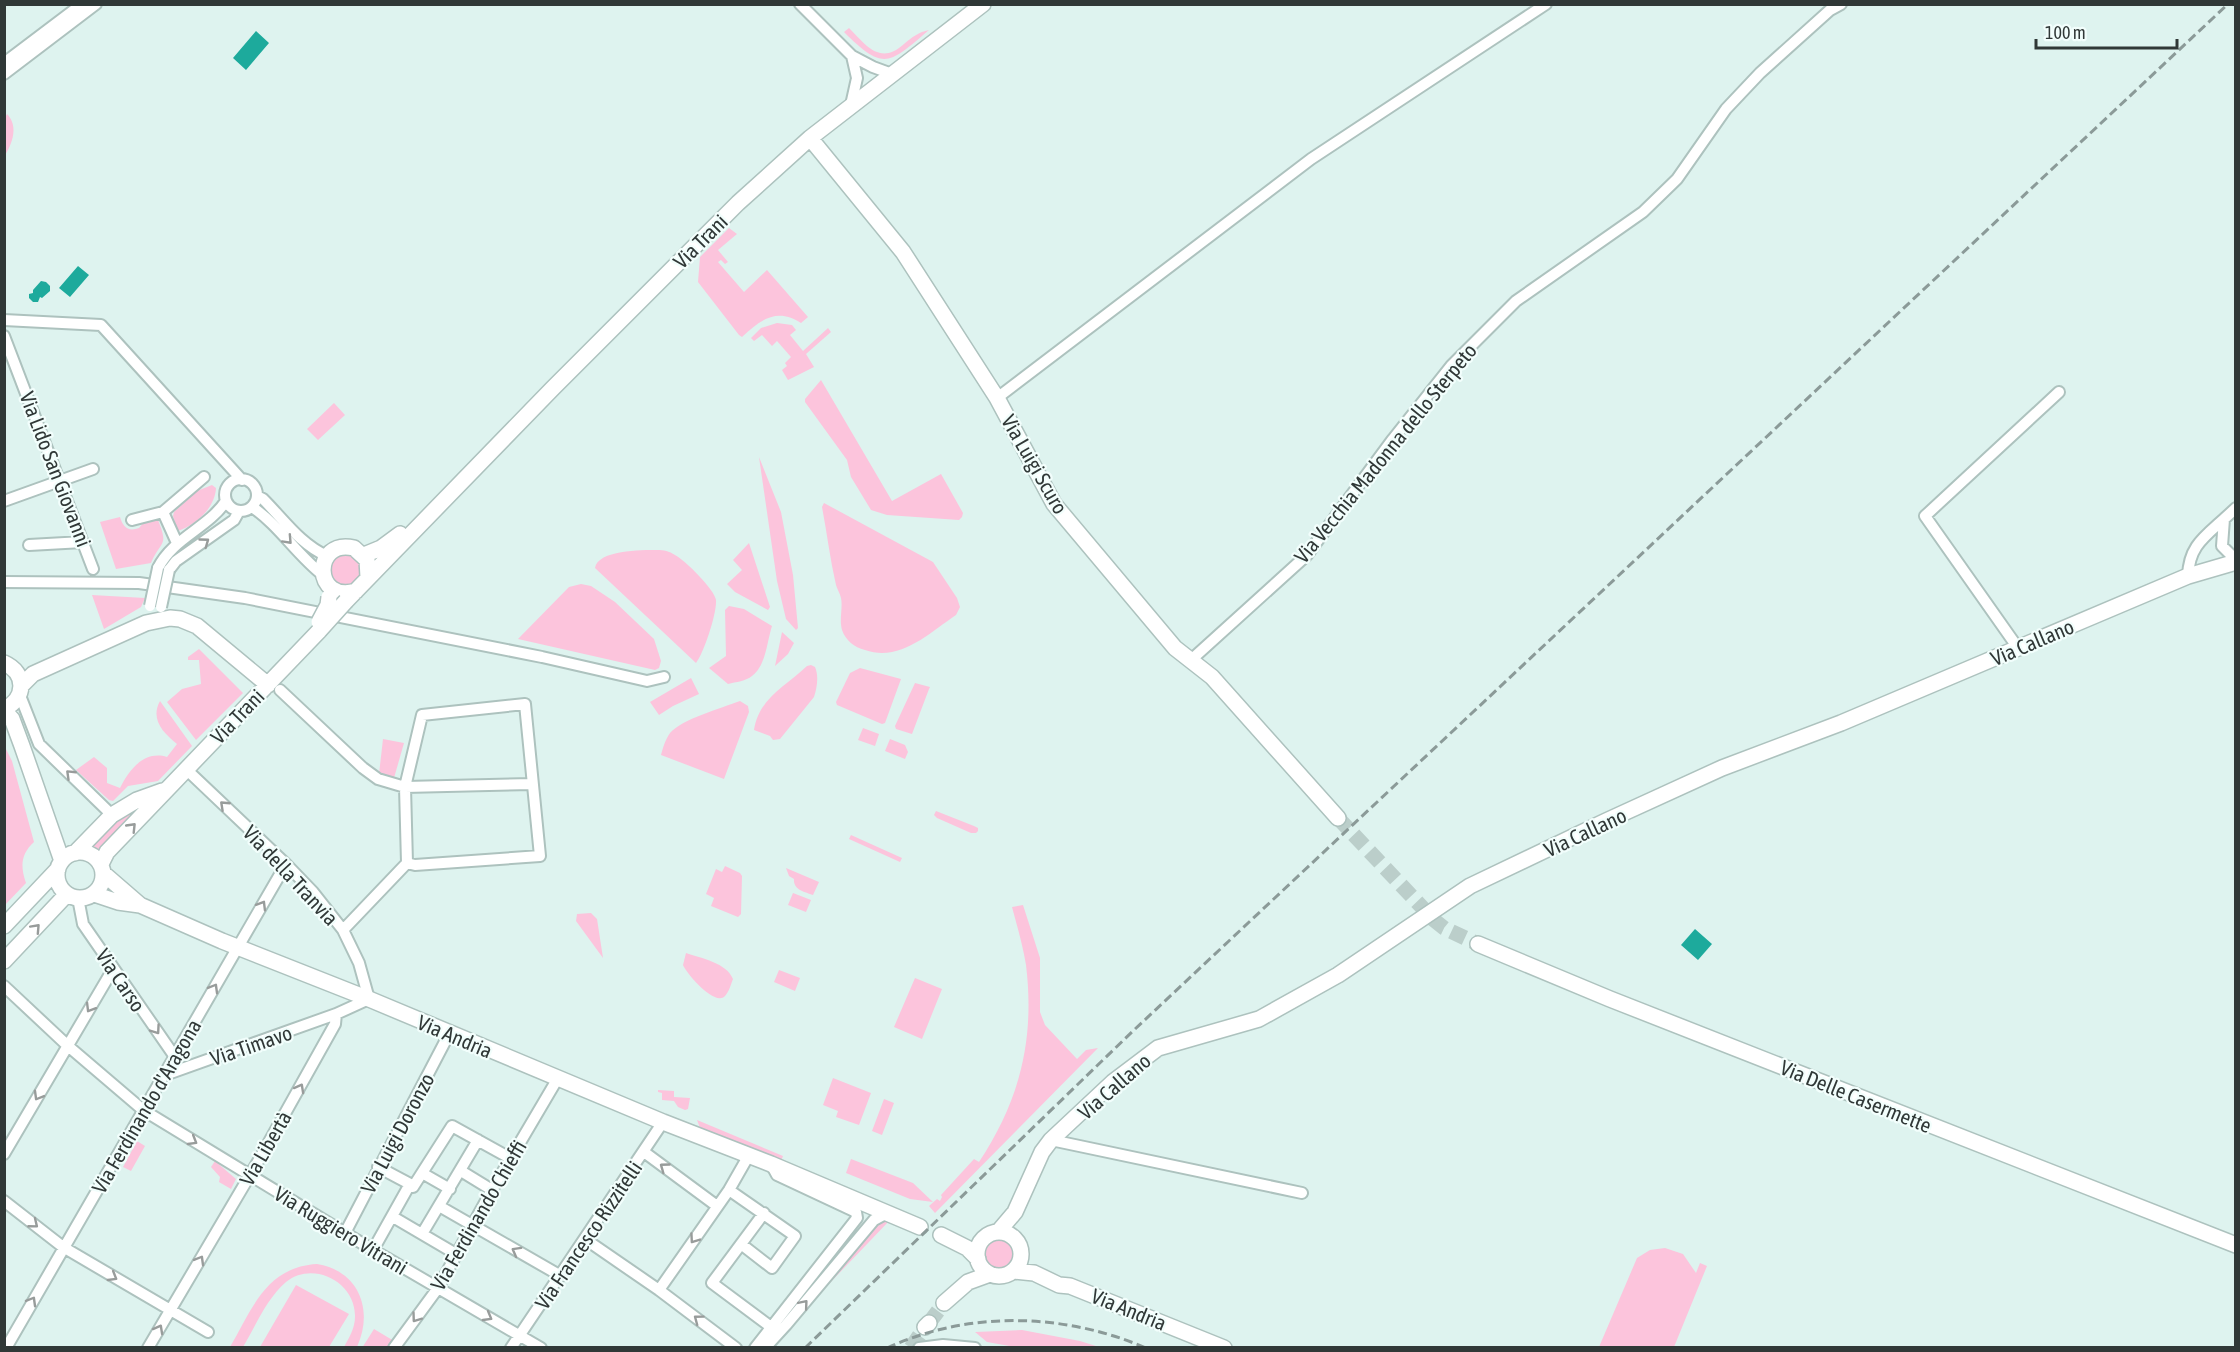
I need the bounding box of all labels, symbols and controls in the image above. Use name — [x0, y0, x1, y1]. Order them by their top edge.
scale bar — [2036, 12, 2177, 50]
text: 100 m — [2045, 22, 2086, 43]
street label: Via Trani — [668, 209, 732, 273]
street label: Via Vecchia Madonna dello Sterpeto — [1289, 338, 1481, 568]
street label: Via Lido San Giovanni — [15, 388, 97, 550]
street label: Via Luigi Scuro — [997, 410, 1073, 518]
one-way arrow — [281, 533, 292, 544]
one-way arrow — [199, 538, 210, 549]
street label: Via Callano — [1987, 614, 2077, 670]
street label: Via Trani — [205, 684, 269, 748]
one-way arrow — [66, 771, 77, 782]
one-way arrow — [220, 801, 231, 812]
street label: Via Callano — [1540, 803, 1630, 861]
street label: Via della Tranvia — [239, 820, 343, 930]
one-way arrow — [125, 823, 136, 833]
one-way arrow — [255, 901, 266, 911]
one-way arrow — [29, 924, 40, 934]
street label: Via Carso — [91, 944, 151, 1016]
one-way arrow — [207, 984, 218, 994]
one-way arrow — [86, 1001, 98, 1012]
street label: Via Andria — [414, 1010, 496, 1062]
street label: Via Ferdinando d'Aragona — [86, 1015, 206, 1197]
street label: Via Timavo — [207, 1020, 295, 1070]
one-way arrow — [149, 1024, 160, 1035]
street label: Via Callano — [1073, 1048, 1155, 1124]
street label: Via Delle Casermette — [1777, 1055, 1935, 1137]
street label: Via Luigi Doronzo — [355, 1069, 439, 1197]
one-way arrow — [292, 1084, 304, 1094]
one-way arrow — [34, 1090, 45, 1100]
street label: Via Libertà — [234, 1106, 296, 1190]
one-way arrow — [187, 1133, 197, 1145]
street label: Via Ferdinando Chieffi — [425, 1136, 531, 1294]
street label: Via Francesco Rizzitelli — [530, 1156, 646, 1314]
one-way arrow — [659, 1163, 670, 1174]
street label: Via Ruggiero Vitrani — [270, 1181, 412, 1279]
one-way arrow — [27, 1217, 38, 1228]
one-way arrow — [690, 1233, 701, 1244]
one-way arrow — [512, 1246, 523, 1258]
one-way arrow — [192, 1256, 204, 1267]
one-way arrow — [107, 1270, 117, 1282]
street label: Via Andria — [1088, 1283, 1170, 1335]
one-way arrow — [25, 1297, 36, 1307]
one-way arrow — [796, 1300, 807, 1311]
one-way arrow — [482, 1310, 492, 1322]
one-way arrow — [412, 1311, 423, 1322]
one-way arrow — [693, 1315, 704, 1326]
one-way arrow — [152, 1325, 163, 1335]

